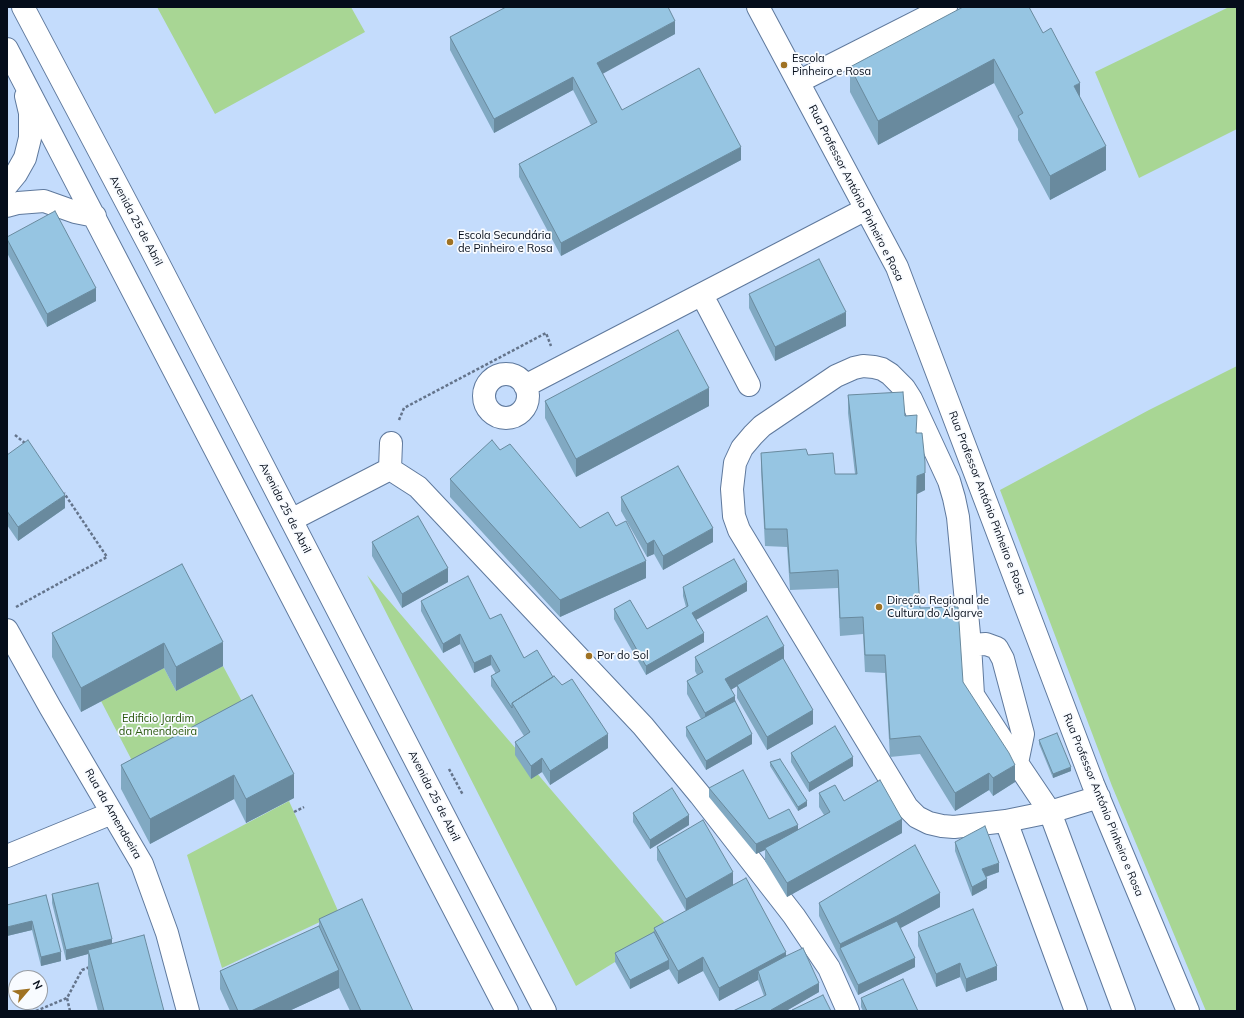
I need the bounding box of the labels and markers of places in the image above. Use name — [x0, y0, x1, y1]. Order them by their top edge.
place label: Escola Pinheiro e Rosa — [792, 52, 871, 78]
marker: Escola Pinheiro e Rosa — [779, 60, 789, 70]
place label: Escola Secundária de Pinheiro e Rosa — [458, 229, 552, 255]
marker: Escola Secundária de Pinheiro e Rosa — [445, 237, 455, 247]
place label: Direção Regional de Cultura do Algarve — [887, 594, 989, 620]
marker: Direção Regional de Cultura do Algarve — [874, 602, 884, 612]
place label: Por do Sol — [597, 649, 649, 663]
marker: Por do Sol — [584, 651, 594, 661]

